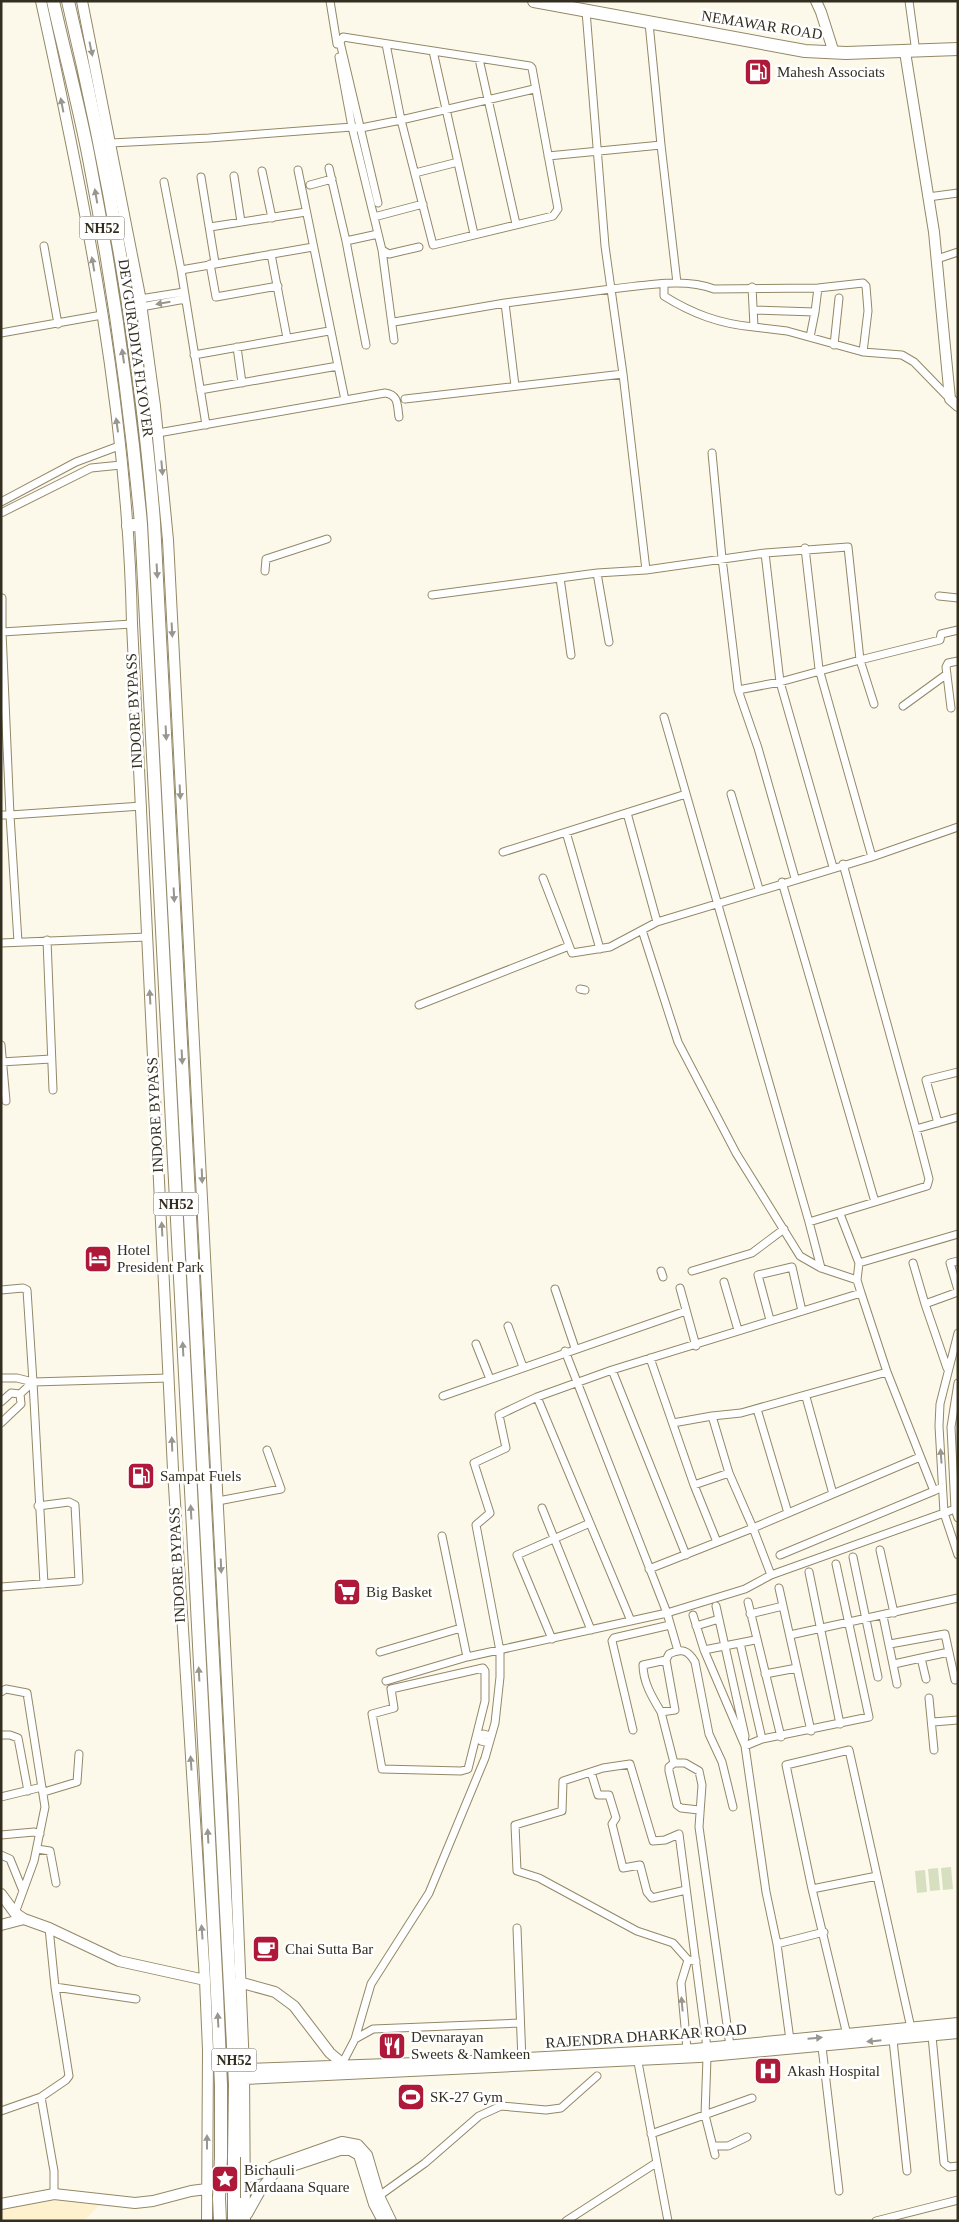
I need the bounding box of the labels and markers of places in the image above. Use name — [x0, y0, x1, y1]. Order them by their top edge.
fuel station icon: Mahesh Associats — [743, 57, 773, 87]
place label: Mahesh Associats — [777, 64, 885, 80]
place label: Hotel President Park — [117, 1242, 205, 1275]
hotel icon: Hotel President Park — [83, 1244, 113, 1274]
fuel station icon: Sampat Fuels — [126, 1461, 156, 1491]
place label: Sampat Fuels — [160, 1468, 241, 1484]
supermarket icon: Big Basket — [332, 1577, 362, 1607]
place label: Big Basket — [366, 1584, 433, 1600]
cafe icon: Chai Sutta Bar — [251, 1934, 281, 1964]
place label: Chai Sutta Bar — [285, 1941, 373, 1957]
place label: Devnarayan Sweets & Namkeen — [411, 2029, 531, 2062]
restaurant icon: Devnarayan Sweets & Namkeen — [377, 2031, 407, 2061]
hospital icon: Akash Hospital — [753, 2056, 783, 2086]
place label: Akash Hospital — [787, 2063, 880, 2079]
sports icon: SK-27 Gym — [396, 2082, 426, 2112]
place label: SK-27 Gym — [430, 2089, 503, 2105]
place label: Bichauli Mardaana Square — [244, 2162, 350, 2195]
place icon: Bichauli Mardaana Square — [210, 2164, 240, 2194]

